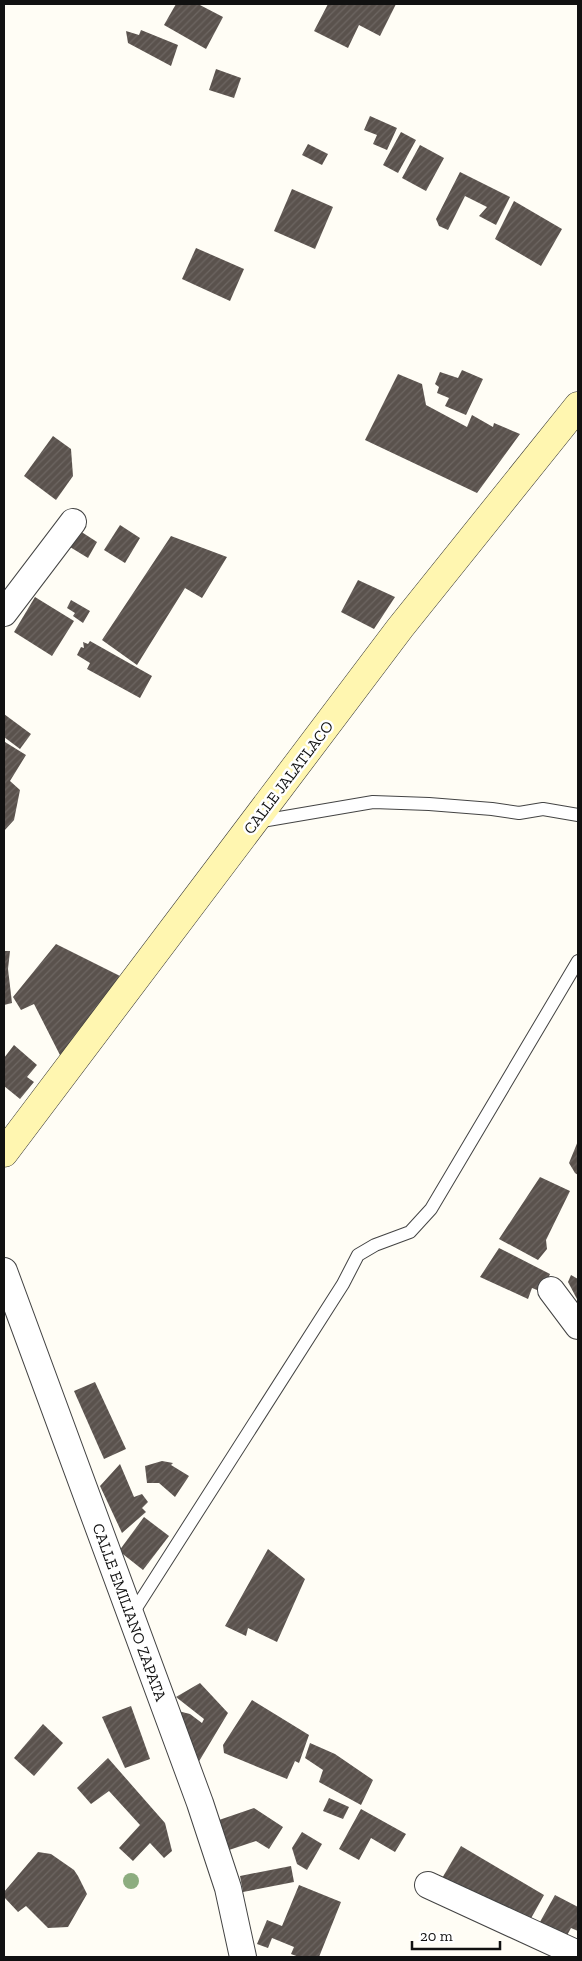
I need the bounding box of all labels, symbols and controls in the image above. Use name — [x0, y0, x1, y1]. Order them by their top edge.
street label: CALLE JALATLACO — [240, 717, 337, 838]
street label: CALLE EMILIANO ZAPATA — [88, 1521, 171, 1704]
scale bar — [412, 1918, 500, 1950]
text: 20 m — [420, 1927, 453, 1945]

